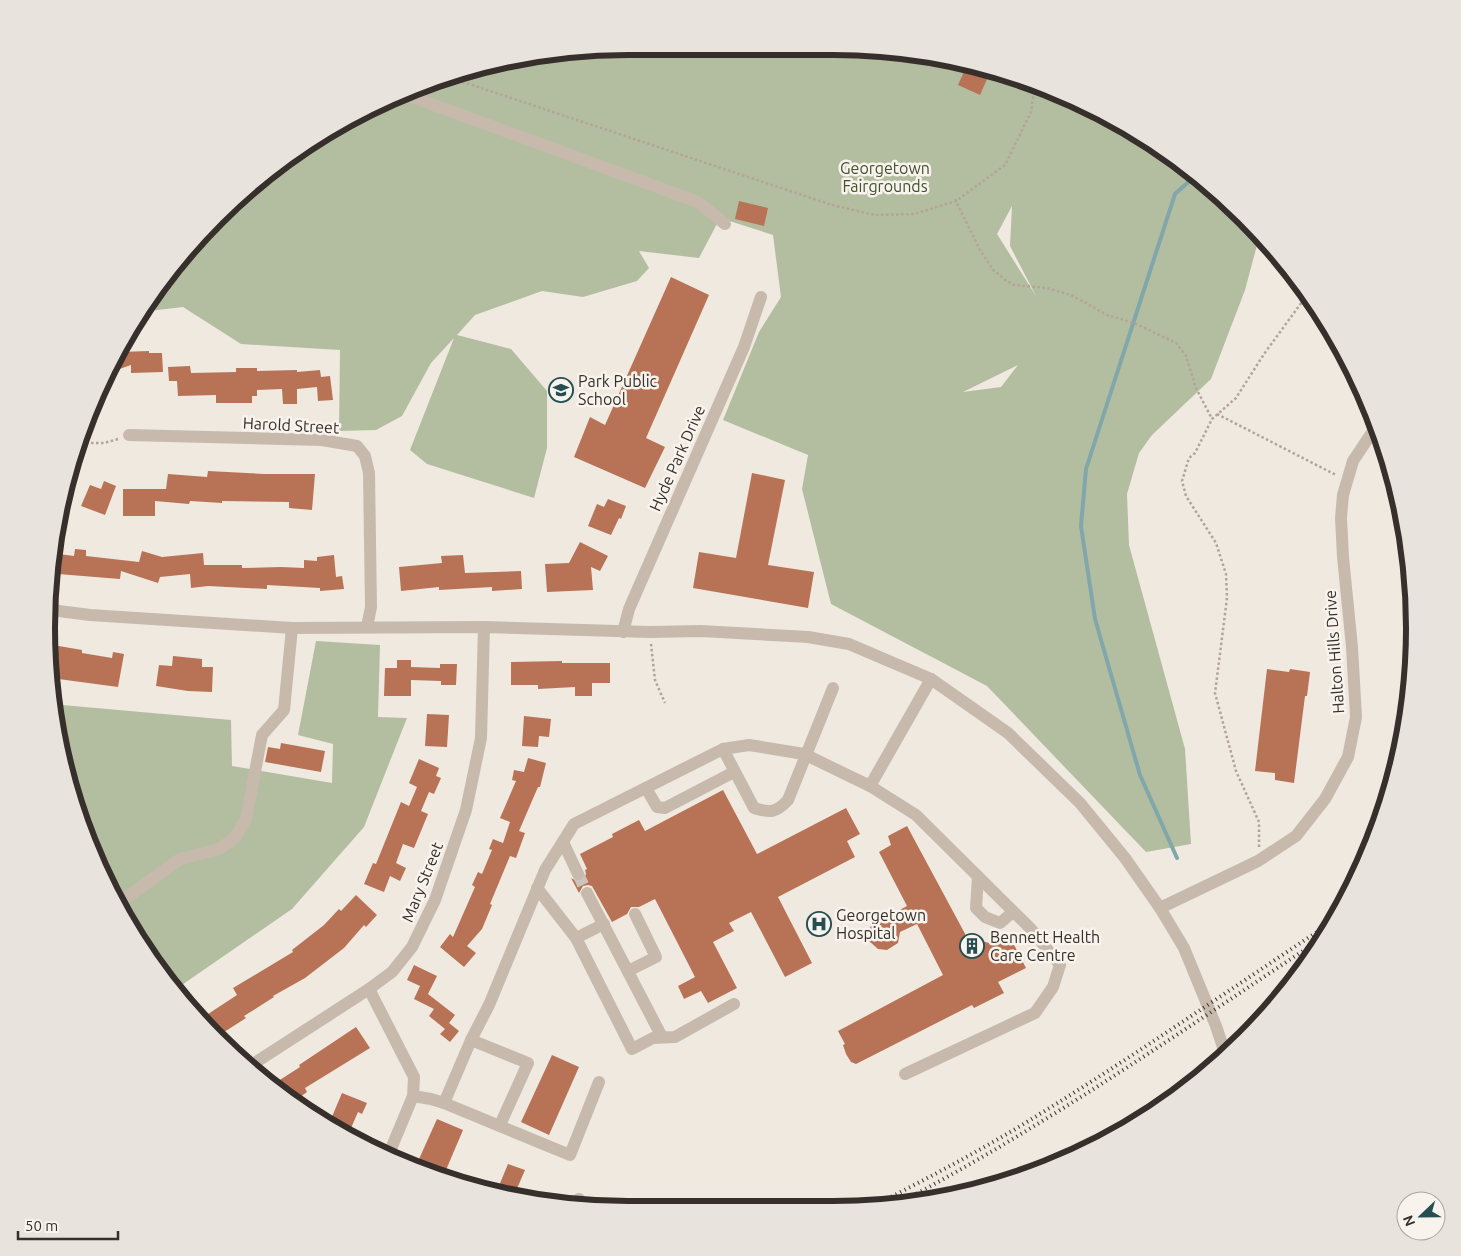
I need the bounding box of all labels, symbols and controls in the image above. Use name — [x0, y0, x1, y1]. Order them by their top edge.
park label: Georgetown Fairgrounds — [840, 159, 930, 195]
place label: Park Public School — [578, 372, 658, 408]
school or university icon: Park Public School — [548, 377, 574, 403]
street label: Hyde Park Drive — [646, 402, 708, 514]
street label: Harold Street — [242, 413, 340, 437]
street label: Halton Hills Drive — [1321, 590, 1347, 714]
street label: Mary Street — [398, 839, 446, 925]
place label: Georgetown Hospital — [836, 906, 926, 942]
hospital icon: Georgetown Hospital — [806, 911, 832, 937]
place label: Bennett Health Care Centre — [990, 928, 1100, 964]
building icon: Bennett Health Care Centre — [959, 933, 985, 959]
north arrow — [1396, 1191, 1446, 1241]
scale bar — [18, 1208, 118, 1240]
text: N — [1400, 1213, 1418, 1229]
text: 50 m — [25, 1217, 58, 1234]

